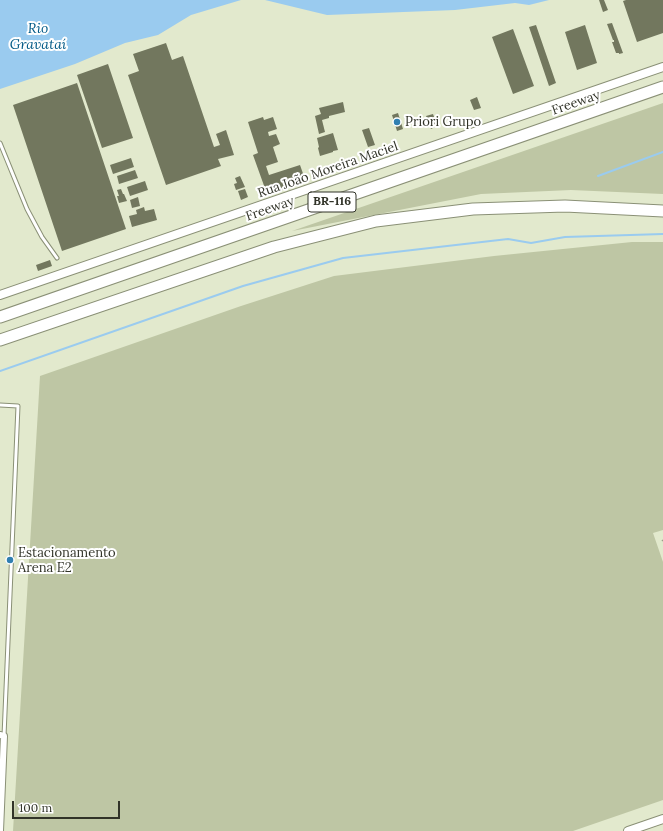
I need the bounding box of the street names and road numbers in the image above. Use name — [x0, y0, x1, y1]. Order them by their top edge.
street label: Freeway — [550, 87, 602, 119]
street label: Rua João Moreira Maciel — [256, 139, 400, 201]
road number: BR-116 — [308, 192, 356, 212]
street label: Freeway — [244, 193, 296, 225]

